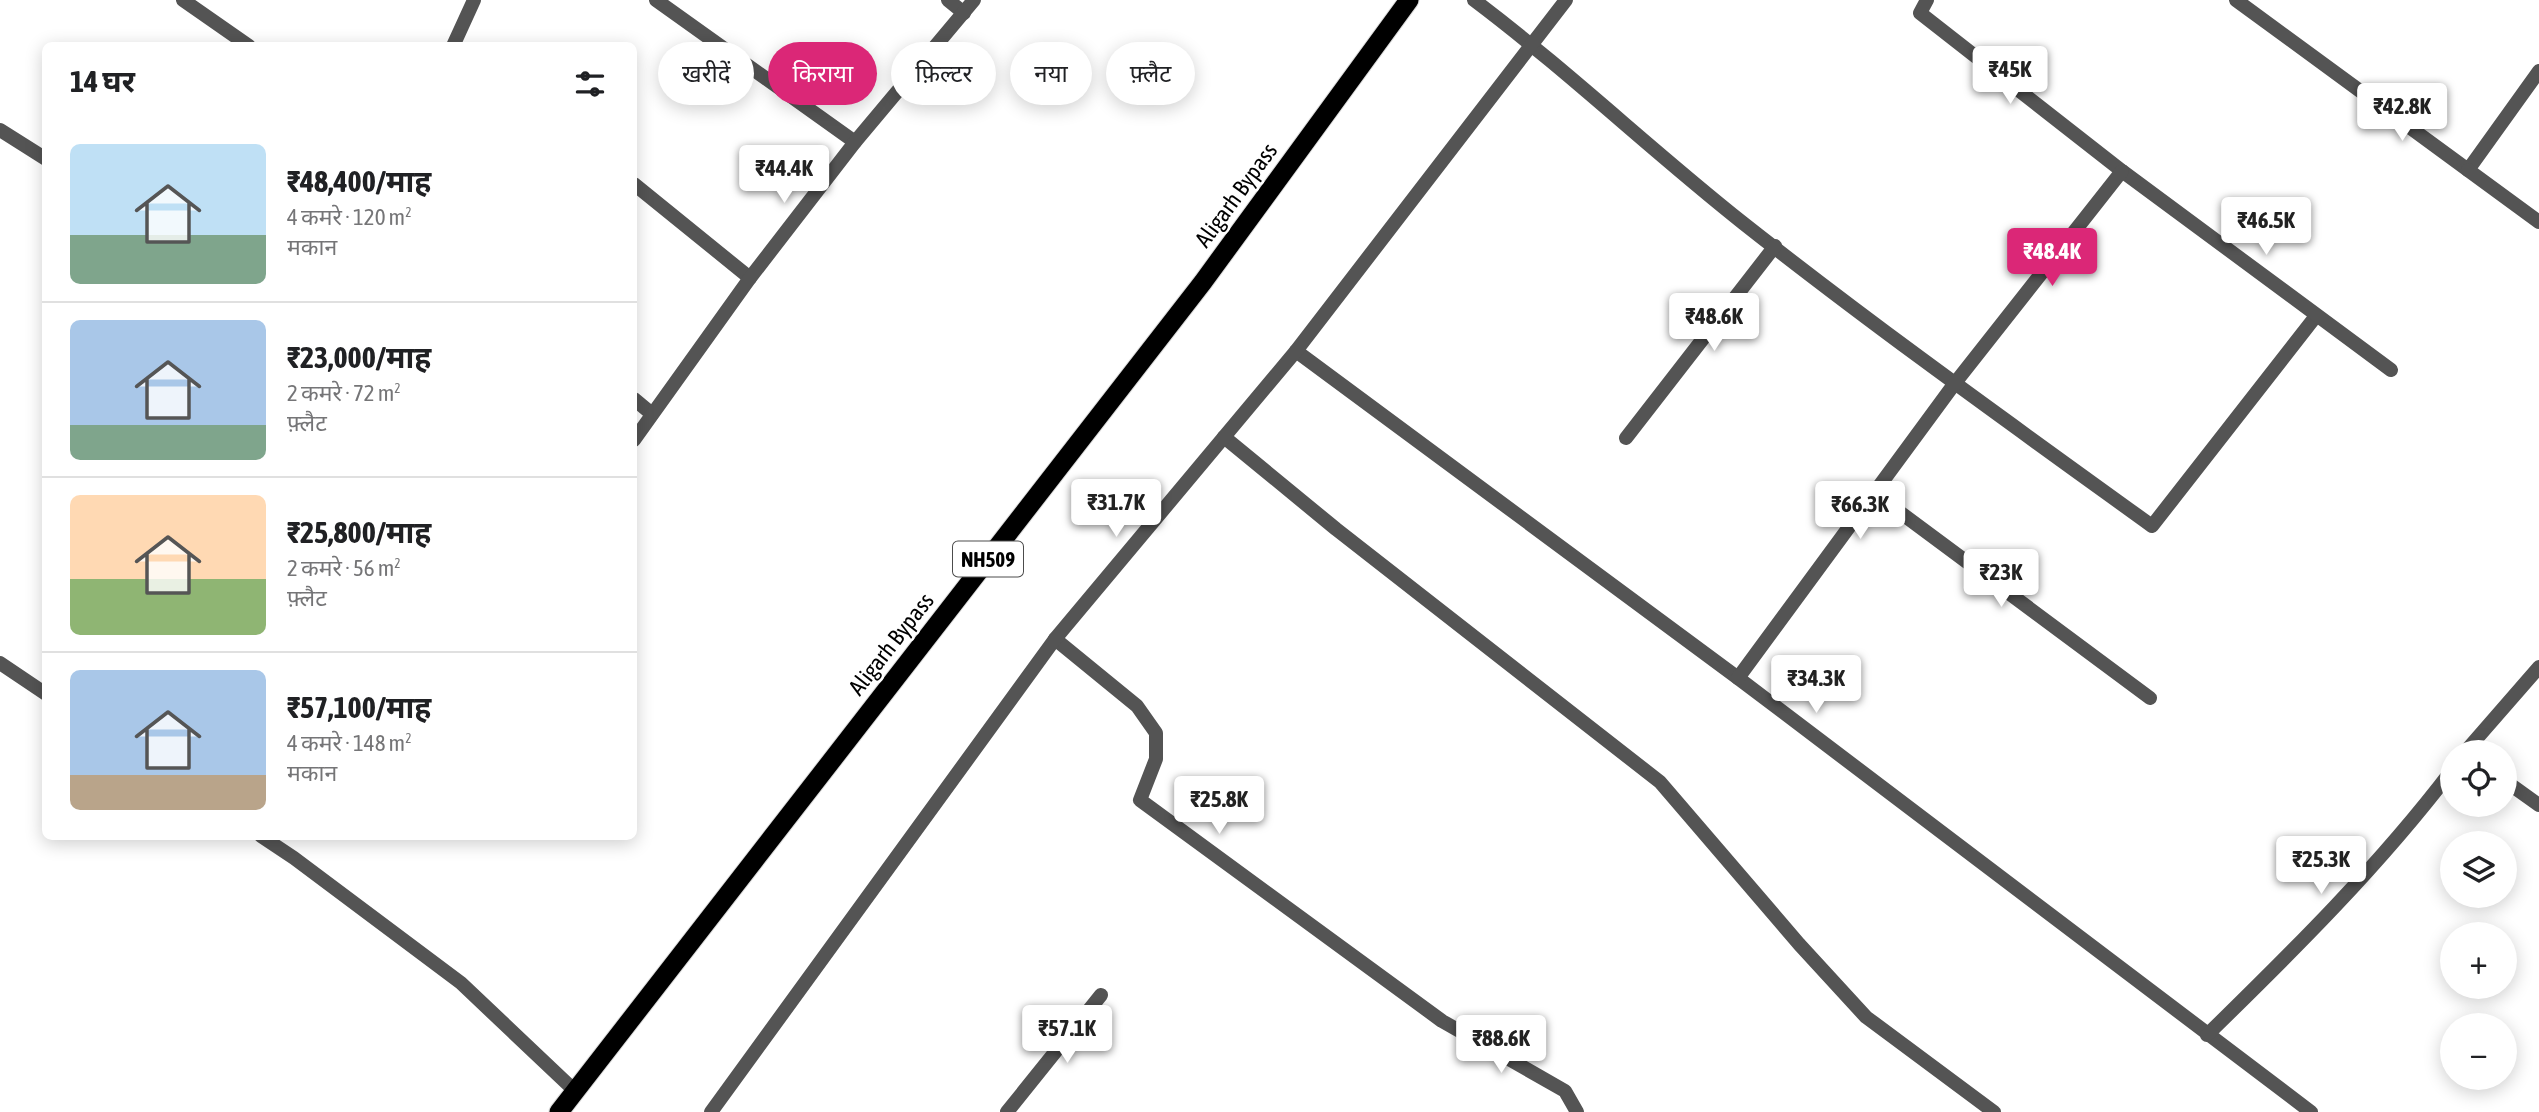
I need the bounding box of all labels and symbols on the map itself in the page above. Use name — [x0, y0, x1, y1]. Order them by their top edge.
pin: ₹45K — [1969, 46, 2051, 106]
pin: ₹42.8K — [2345, 83, 2459, 143]
street label: Aligarh Bypass — [1190, 138, 1282, 252]
pin: ₹44.4K — [727, 146, 841, 205]
pin: ₹46.5K — [2209, 198, 2323, 257]
pin: ₹48.4K — [1995, 229, 2109, 288]
pin: ₹48.6K — [1657, 294, 1771, 353]
pin: ₹31.7K — [1059, 480, 1173, 539]
pin: ₹66.3K — [1803, 482, 1917, 541]
road number: NH509 — [953, 542, 1023, 576]
pin: ₹23K — [1960, 550, 2042, 609]
street label: Aligarh Bypass — [843, 588, 939, 700]
pin: ₹34.3K — [1759, 656, 1873, 715]
pin: ₹25.8K — [1162, 776, 1276, 836]
pin: ₹25.3K — [2264, 836, 2378, 896]
pin: ₹57.1K — [1010, 1006, 1124, 1065]
pin: ₹88.6K — [1444, 1016, 1558, 1075]

